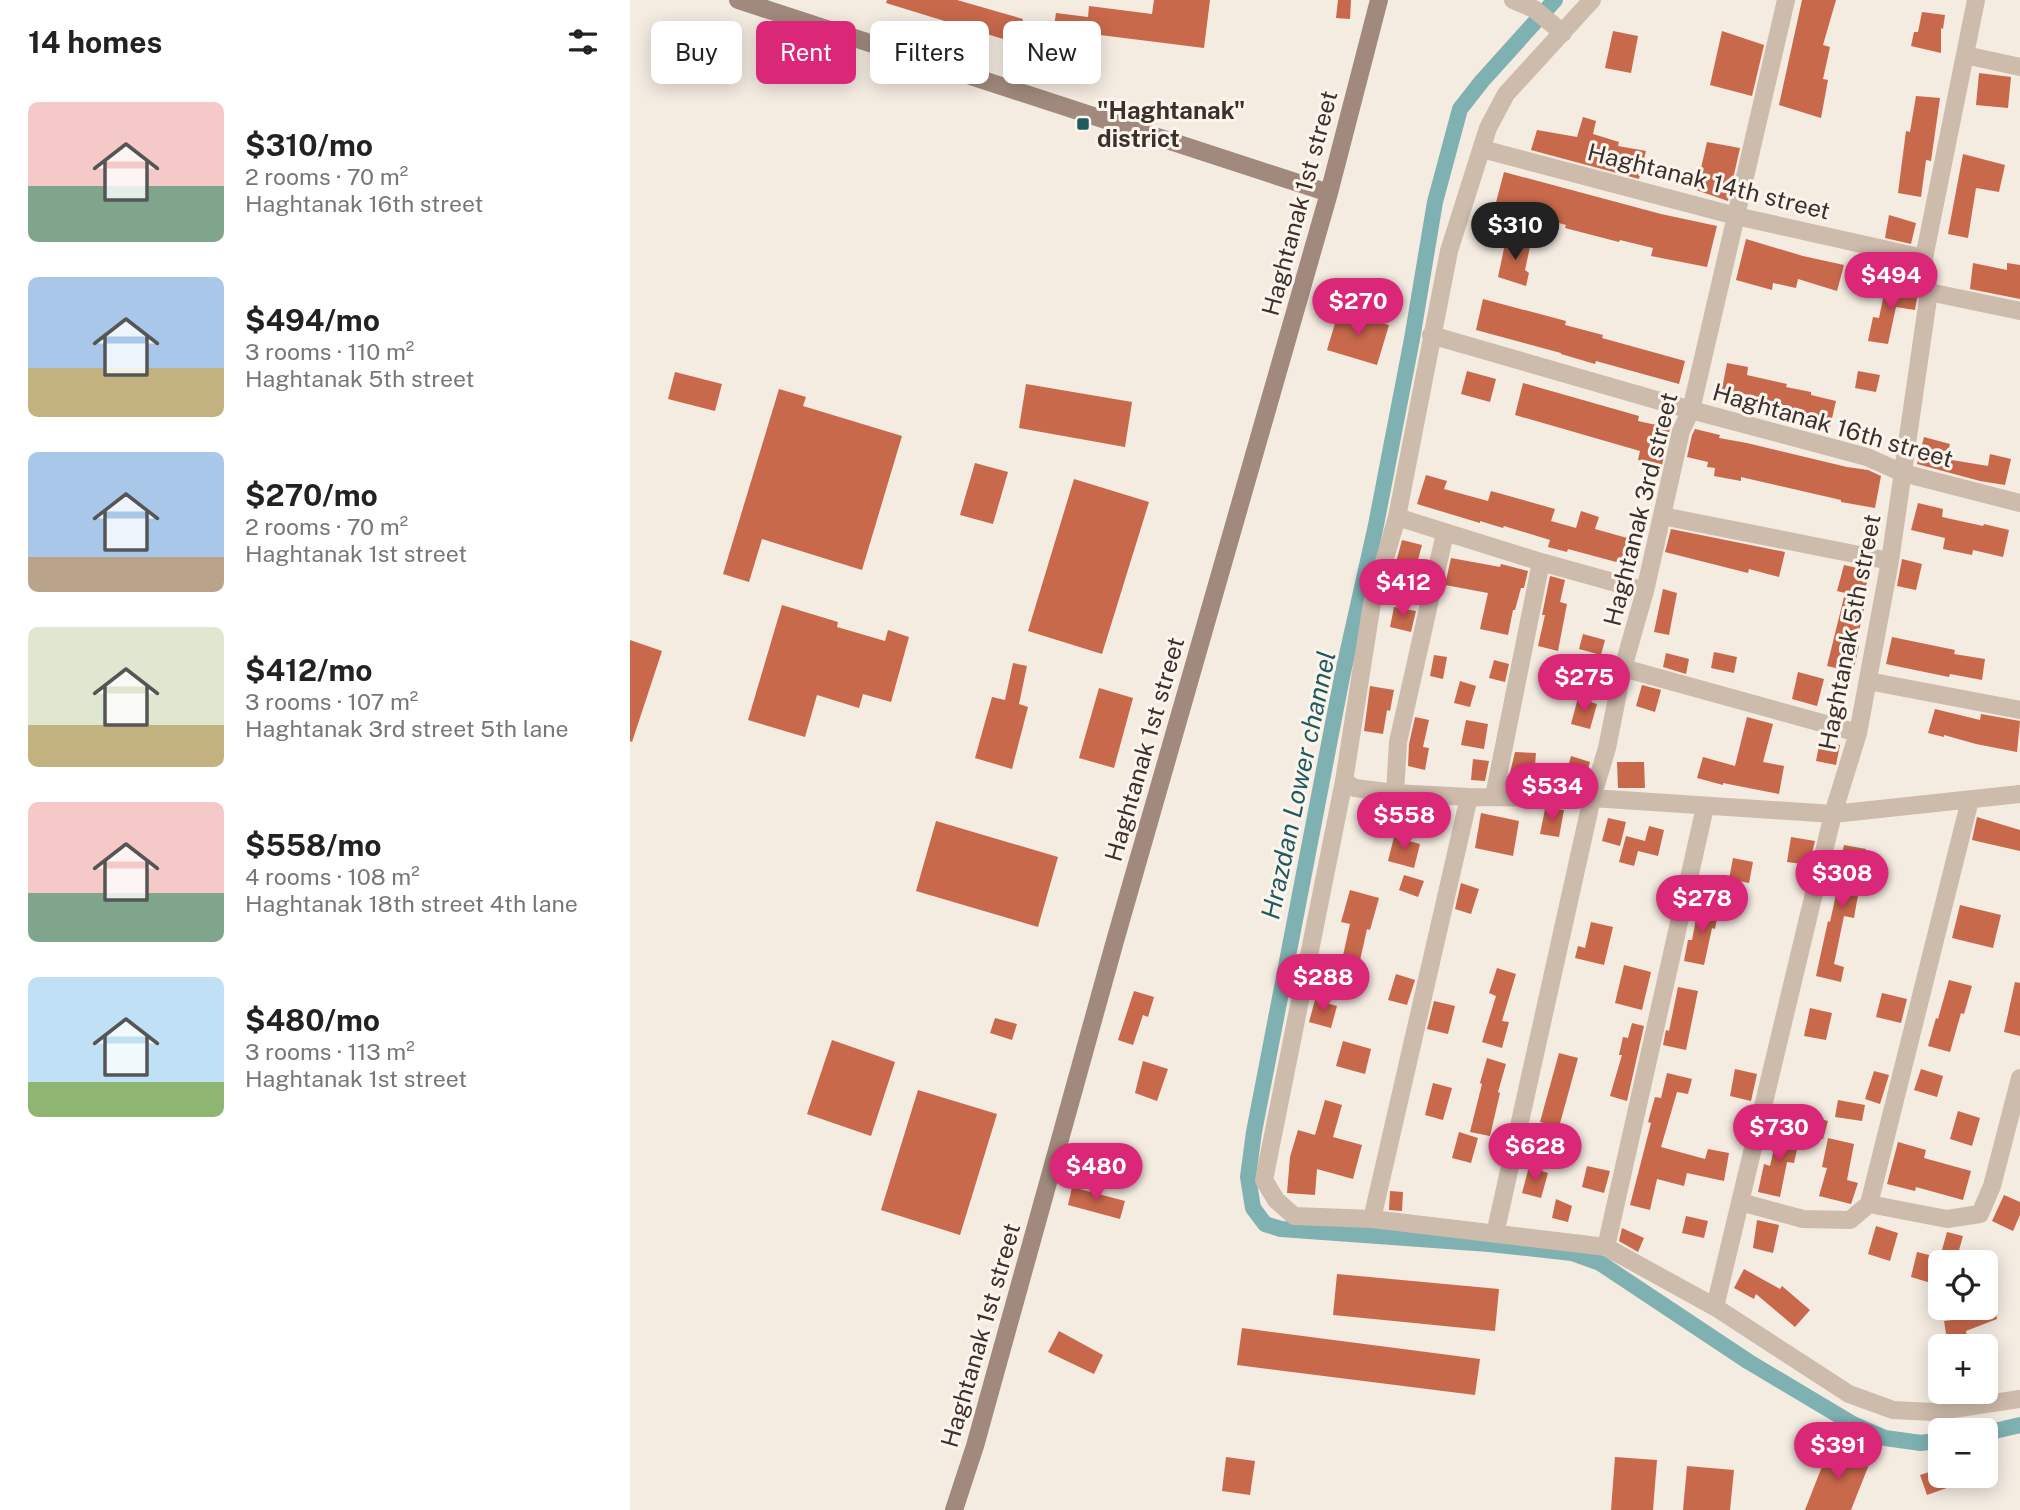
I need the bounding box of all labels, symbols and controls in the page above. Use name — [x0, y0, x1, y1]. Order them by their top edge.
chip: Buy — [651, 21, 742, 84]
chip: Rent — [756, 21, 856, 84]
chip: Filters — [870, 21, 989, 84]
chip: New — [1003, 21, 1101, 84]
icon: filters — [564, 23, 602, 61]
text: 14 homes — [28, 24, 162, 60]
street label: Haghtanak 1st street — [1255, 87, 1343, 319]
place label: "Haghtanak" district — [1097, 96, 1245, 152]
marker: "Haghtanak" district — [1075, 116, 1091, 132]
text: $310/mo — [245, 127, 373, 163]
icon: home — [84, 130, 168, 214]
street label: Haghtanak 14th street — [1585, 137, 1833, 225]
text: 2 rooms · 70 m² — [245, 163, 408, 190]
text: Haghtanak 16th street — [245, 190, 483, 217]
pin: $310 — [1474, 202, 1556, 262]
text: $310 — [1487, 211, 1543, 238]
pin: $494 — [1850, 252, 1932, 312]
text: $494 — [1861, 261, 1921, 288]
pin: $270 — [1317, 278, 1399, 338]
text: $270 — [1328, 287, 1388, 314]
text: $494/mo — [245, 302, 380, 338]
icon: home — [84, 305, 168, 389]
text: 3 rooms · 110 m² — [245, 338, 414, 365]
text: Haghtanak 5th street — [245, 365, 475, 392]
street label: Haghtanak 16th street — [1710, 377, 1956, 473]
street label: Haghtanak 3rd street — [1597, 389, 1683, 629]
text: $270/mo — [245, 477, 378, 513]
icon: home — [84, 480, 168, 564]
street label: Haghtanak 5th street — [1812, 512, 1886, 752]
text: 2 rooms · 70 m² — [245, 513, 408, 540]
text: Haghtanak 1st street — [245, 540, 467, 567]
pin: $412 — [1362, 560, 1444, 619]
text: $412 — [1375, 568, 1431, 595]
street label: Haghtanak 1st street — [1099, 634, 1189, 864]
water label: Hrazdan Lower channel — [1254, 648, 1342, 922]
text: $412/mo — [245, 652, 373, 688]
pin: $275 — [1543, 654, 1625, 714]
icon: home — [84, 655, 168, 739]
text: $275 — [1554, 663, 1614, 690]
text: 3 rooms · 107 m² — [245, 688, 418, 715]
text: Haghtanak 3rd street 5th lane — [245, 715, 569, 742]
pin: $534 — [1511, 764, 1593, 823]
text: $534 — [1521, 772, 1583, 799]
pin: $558 — [1363, 792, 1445, 852]
text: $558 — [1373, 801, 1435, 828]
text: $558/mo — [245, 827, 382, 863]
icon: home — [84, 830, 168, 914]
pin: $308 — [1801, 850, 1883, 910]
text: $308 — [1811, 859, 1873, 886]
text: 4 rooms · 108 m² — [245, 863, 420, 890]
pin: $278 — [1661, 876, 1743, 935]
text: $278 — [1672, 884, 1732, 911]
text: Haghtanak 18th street 4th lane — [245, 890, 578, 917]
pin: $288 — [1282, 954, 1364, 1014]
text: $288 — [1292, 963, 1354, 990]
text: $480/mo — [245, 1002, 380, 1038]
icon: home — [84, 1005, 168, 1089]
text: 3 rooms · 113 m² — [245, 1038, 415, 1065]
text: Haghtanak 1st street — [245, 1065, 467, 1092]
pin: $730 — [1738, 1104, 1820, 1164]
text: $730 — [1749, 1113, 1809, 1140]
pin: $628 — [1494, 1124, 1576, 1183]
text: $628 — [1505, 1132, 1565, 1159]
pin: $480 — [1055, 1144, 1137, 1203]
text: $480 — [1066, 1152, 1126, 1179]
street label: Haghtanak 1st street — [935, 1220, 1025, 1450]
map controls — [1928, 1250, 1998, 1488]
button: locate — [1928, 1250, 1998, 1320]
button: + — [1928, 1334, 1998, 1404]
button: − — [1928, 1418, 1998, 1488]
pin: $391 — [1797, 1422, 1879, 1482]
text: $391 — [1810, 1431, 1866, 1458]

